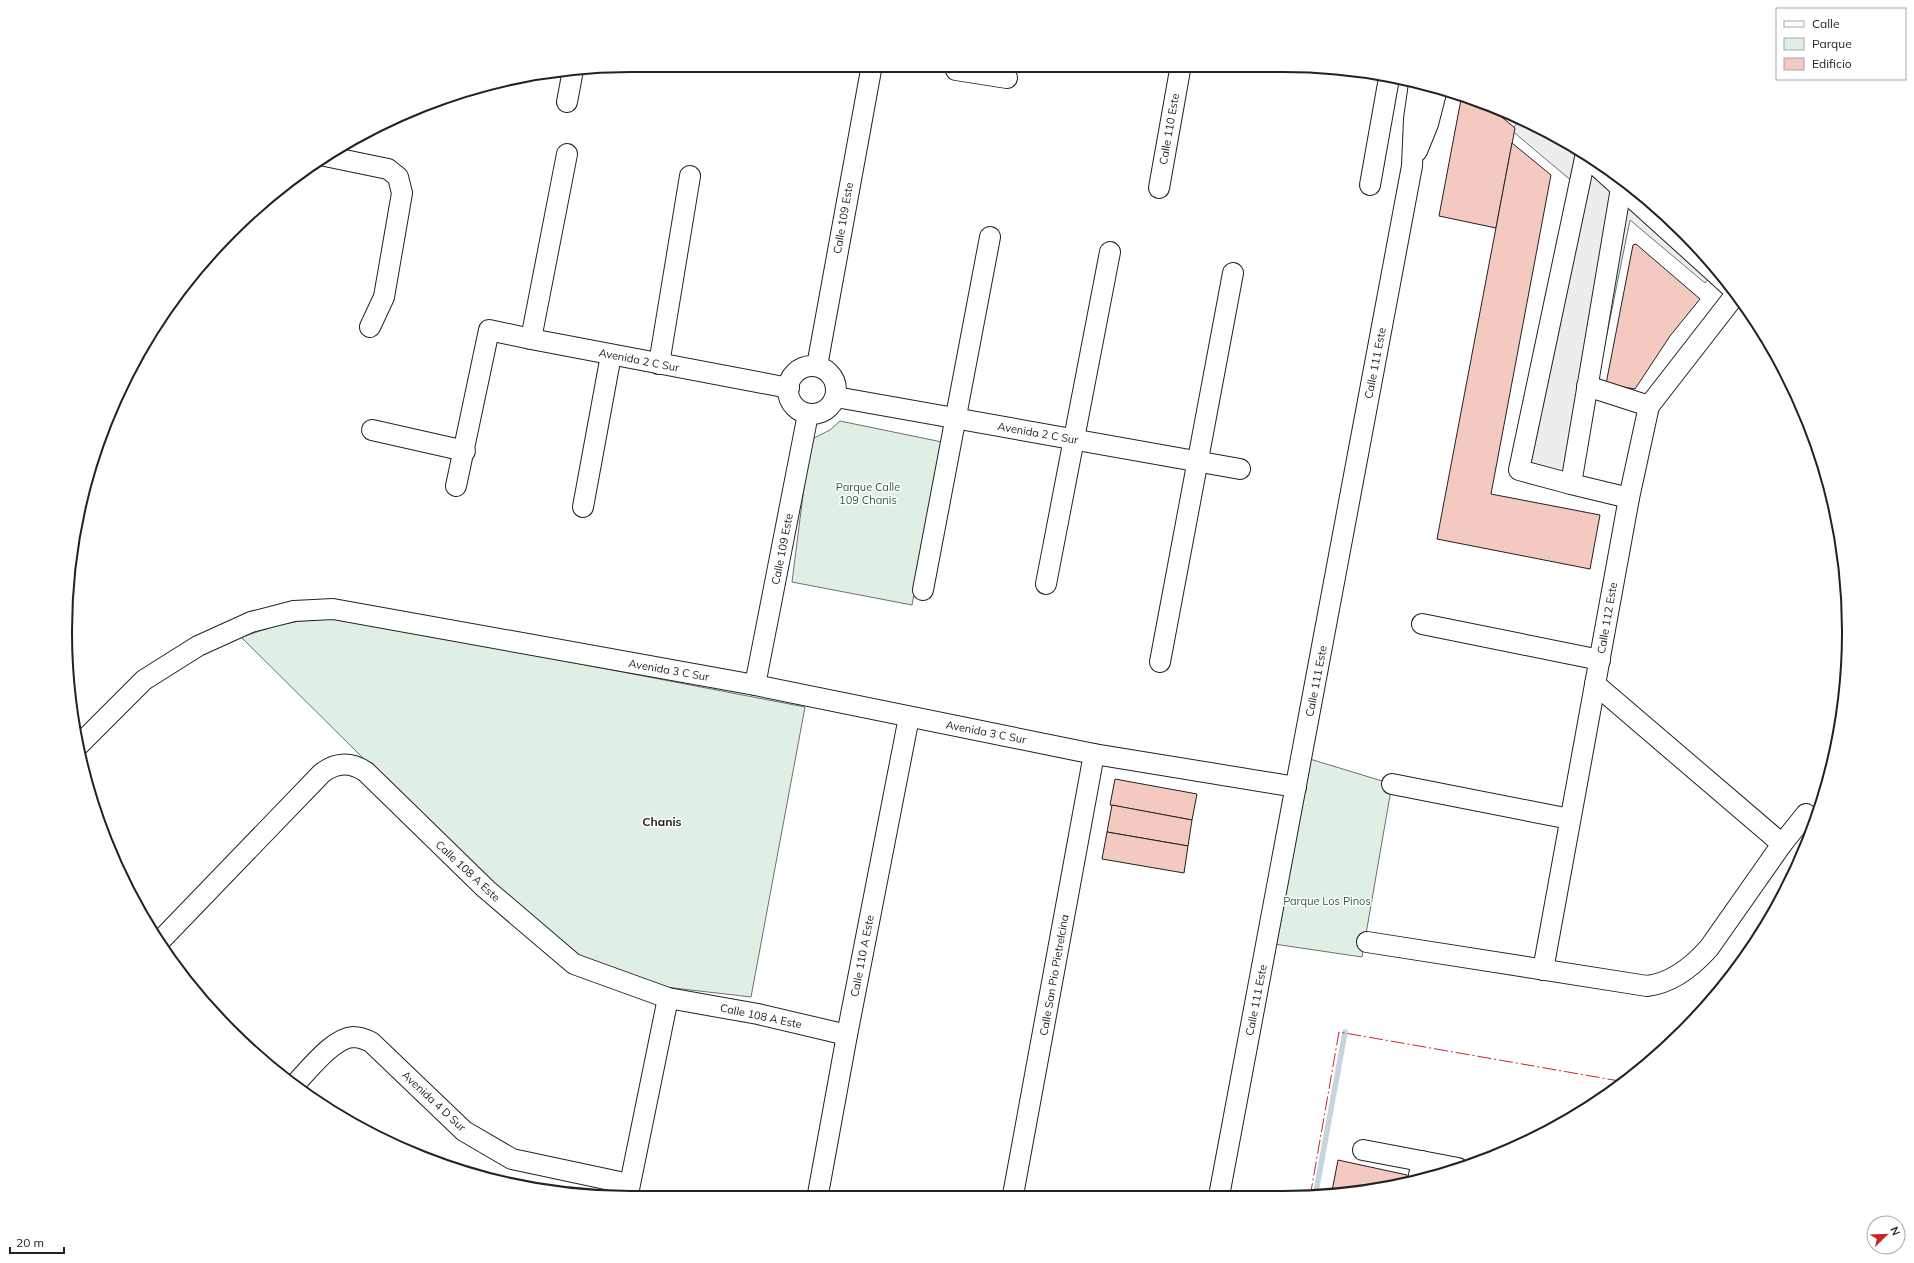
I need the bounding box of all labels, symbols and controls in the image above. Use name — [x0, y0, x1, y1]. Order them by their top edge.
legend — [1776, 8, 1906, 80]
text: Calle — [1812, 16, 1839, 31]
text: Parque — [1812, 36, 1852, 51]
text: Edificio — [1812, 56, 1852, 71]
street label: Calle 110 Este — [1156, 92, 1182, 166]
street label: Calle 109 Este — [830, 181, 856, 255]
street label: Calle 111 Este — [1361, 326, 1389, 400]
street label: Avenida 2 C Sur — [598, 345, 680, 375]
street label: Avenida 2 C Sur — [997, 419, 1079, 447]
park label: Parque Calle 109 Chanis — [836, 480, 900, 507]
street label: Calle 109 Este — [768, 512, 796, 586]
street label: Calle 112 Este — [1594, 581, 1620, 655]
street label: Calle 111 Este — [1302, 644, 1330, 718]
street label: Avenida 3 C Sur — [628, 656, 710, 684]
street label: Avenida 3 C Sur — [945, 717, 1027, 747]
district label: Chanis — [642, 814, 682, 829]
street label: Calle 108 A Este — [433, 837, 503, 905]
park label: Parque Los Pinos — [1283, 894, 1371, 908]
street label: Calle San Pio Pietrelcina — [1036, 913, 1072, 1037]
street label: Calle 110 A Este — [847, 914, 877, 998]
street label: Calle 111 Este — [1242, 963, 1270, 1037]
street label: Calle 108 A Este — [719, 1001, 803, 1032]
street label: Avenida 4 D Sur — [399, 1068, 469, 1134]
north arrow — [1866, 1215, 1906, 1255]
text: N — [1887, 1225, 1903, 1238]
scale bar — [10, 1229, 64, 1255]
text: 20 m — [16, 1235, 44, 1250]

